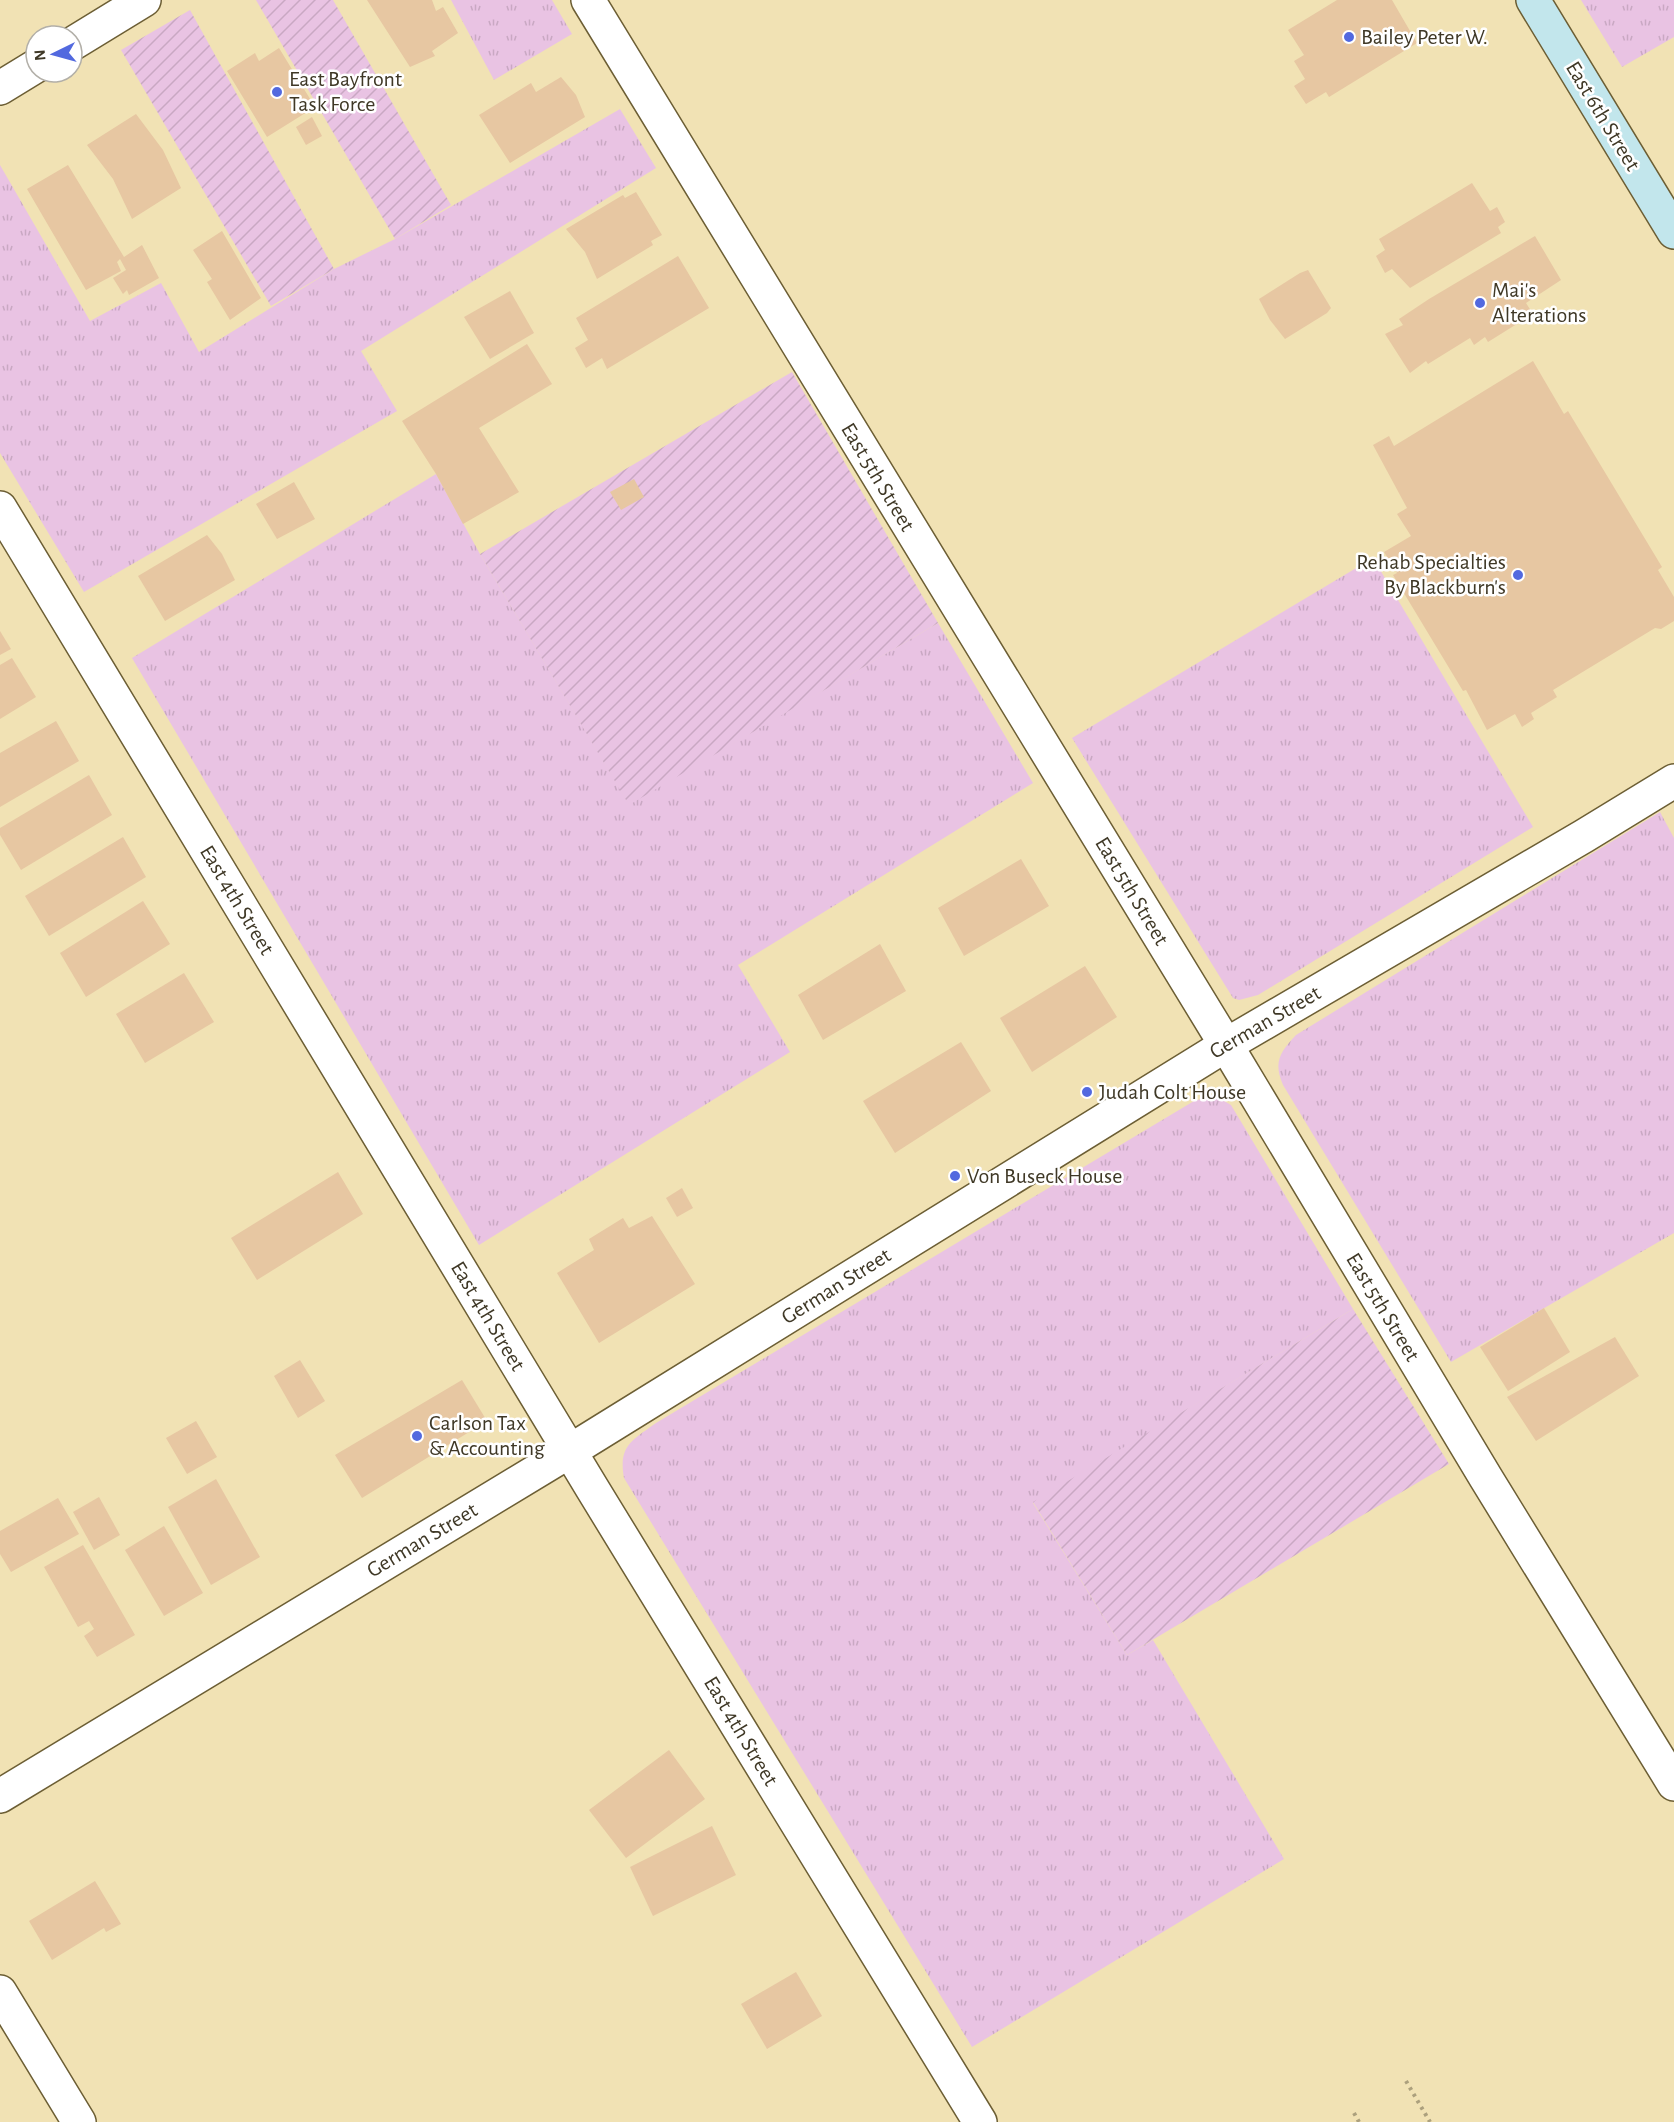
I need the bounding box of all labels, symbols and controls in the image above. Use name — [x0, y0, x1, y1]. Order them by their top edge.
north arrow — [24, 24, 84, 84]
place label: Bailey Peter W. — [1361, 26, 1488, 48]
marker: Bailey Peter W. — [1342, 30, 1356, 44]
text: N — [32, 49, 49, 61]
street label: East 6th Street — [1562, 57, 1644, 175]
place label: East Bayfront Task Force — [289, 68, 402, 115]
marker: East Bayfront Task Force — [270, 85, 284, 99]
place label: Mai's Alterations — [1492, 279, 1586, 326]
marker: Mai's Alterations — [1473, 296, 1487, 310]
street label: East 5th Street — [837, 419, 919, 535]
place label: Rehab Specialties By Blackburn's — [1356, 551, 1506, 598]
marker: Rehab Specialties By Blackburn's — [1511, 568, 1525, 582]
street label: East 5th Street — [1091, 833, 1173, 949]
street label: East 4th Street — [196, 841, 278, 959]
street label: German Street — [1206, 981, 1324, 1063]
place label: Judah Colt House — [1099, 1081, 1246, 1103]
marker: Judah Colt House — [1080, 1085, 1094, 1099]
place label: Von Buseck House — [967, 1165, 1122, 1187]
marker: Von Buseck House — [948, 1169, 962, 1183]
street label: German Street — [777, 1244, 895, 1328]
street label: East 5th Street — [1342, 1249, 1424, 1365]
street label: East 4th Street — [447, 1257, 529, 1375]
place label: Carlson Tax & Accounting — [429, 1412, 545, 1459]
marker: Carlson Tax & Accounting — [410, 1429, 424, 1443]
street label: German Street — [363, 1499, 481, 1581]
street label: East 4th Street — [700, 1672, 782, 1790]

